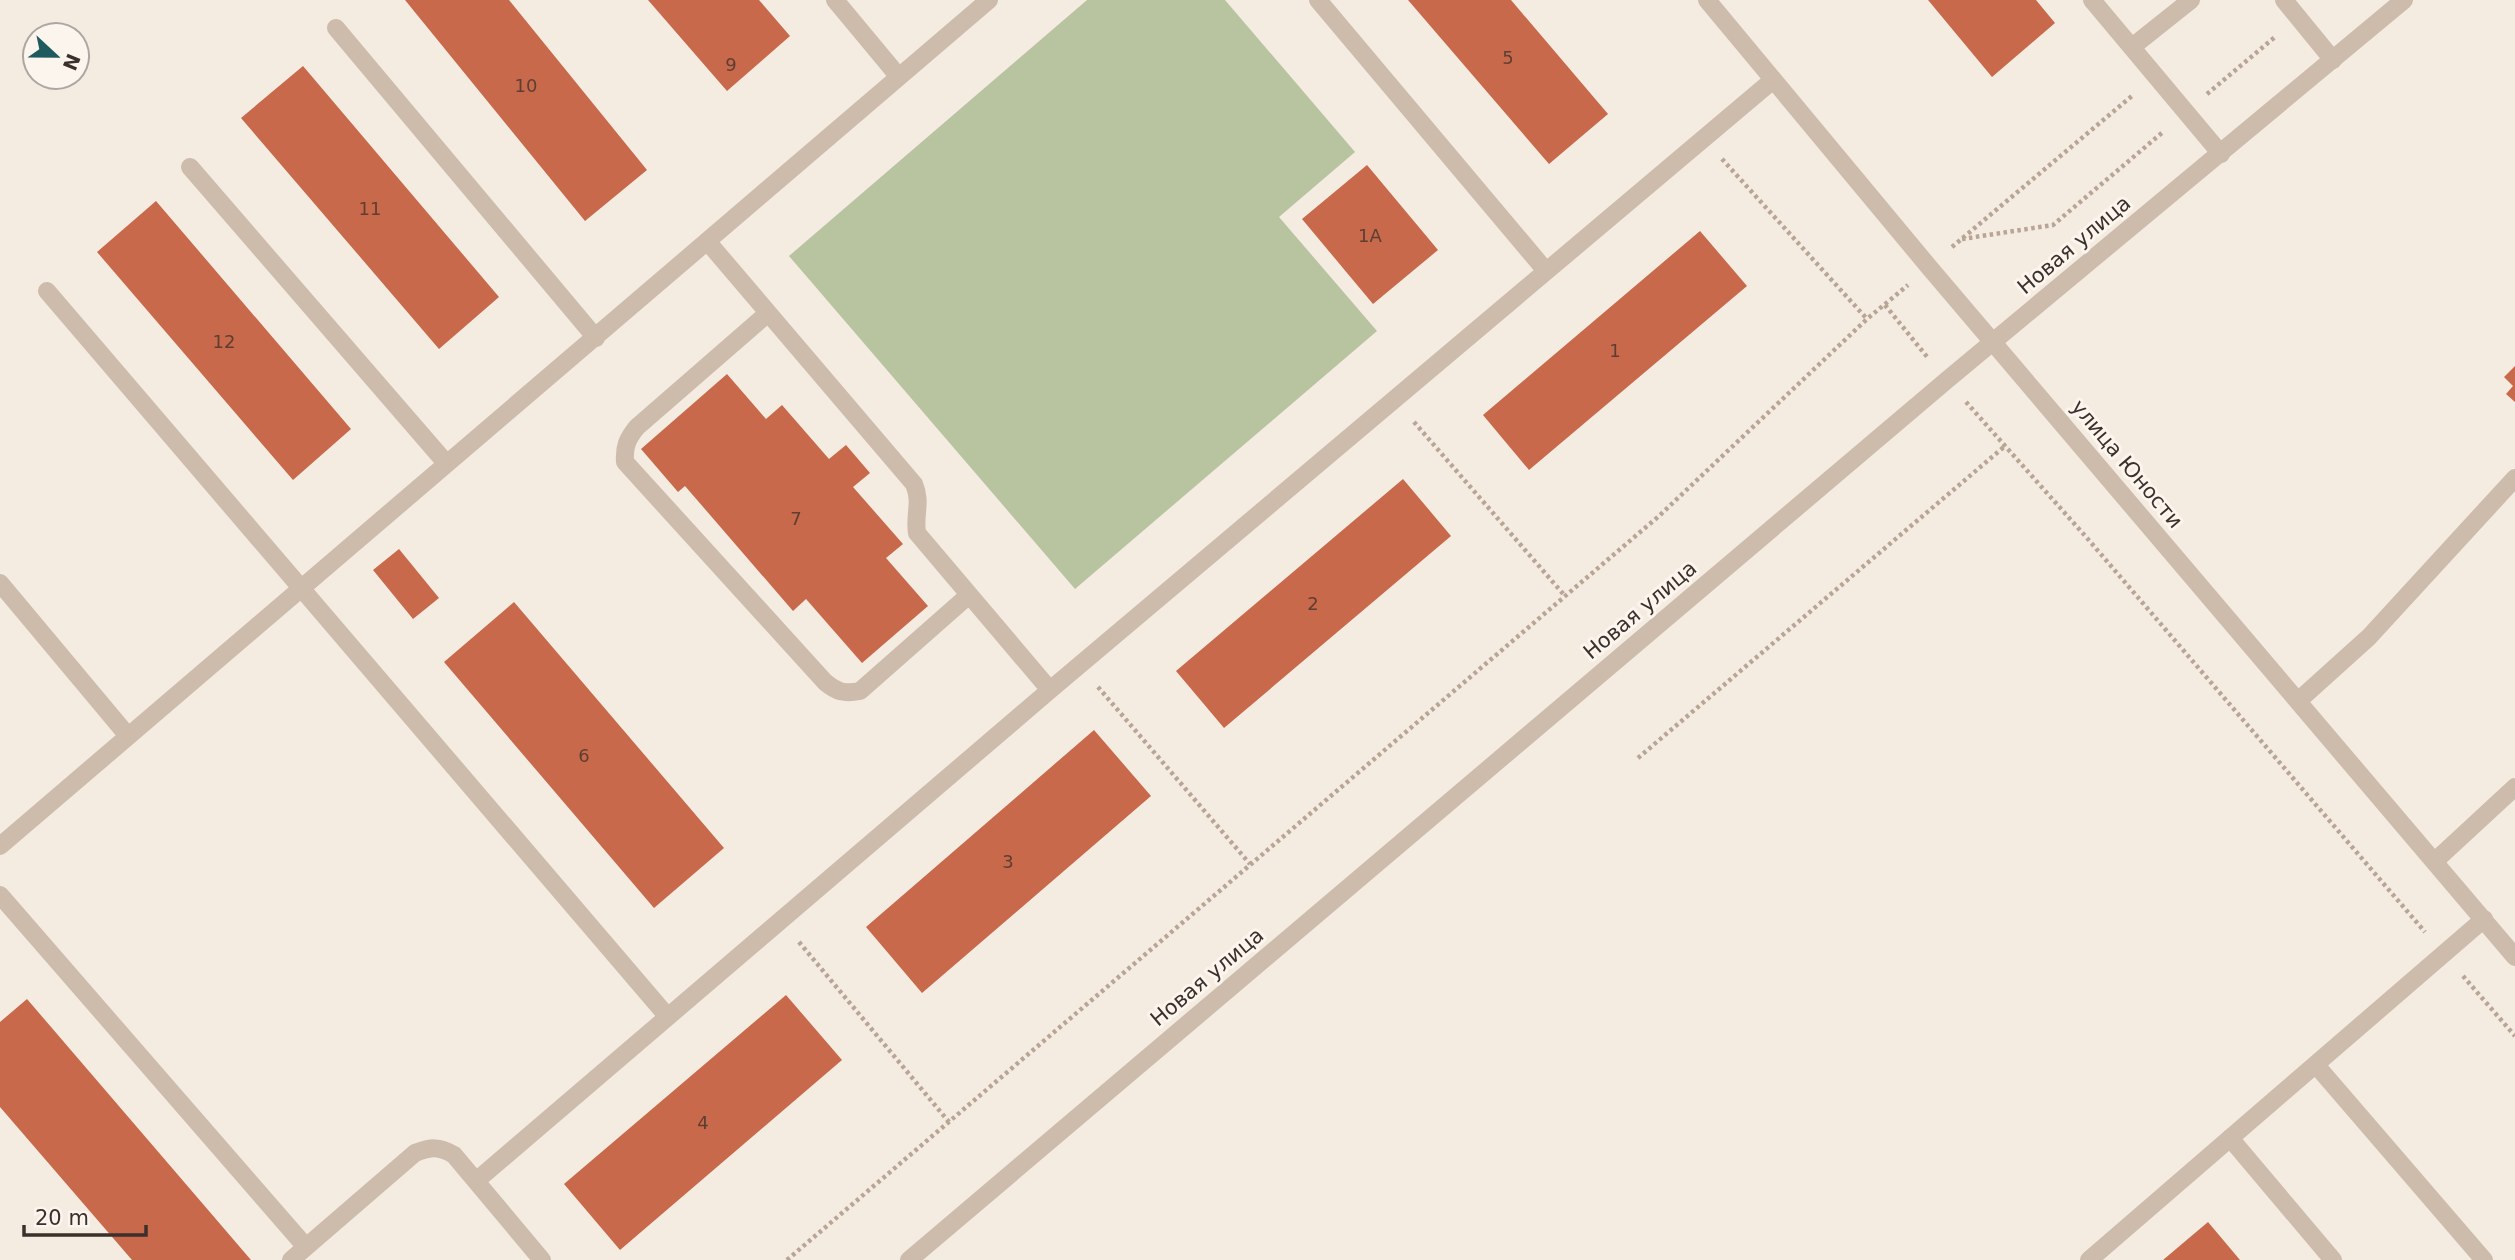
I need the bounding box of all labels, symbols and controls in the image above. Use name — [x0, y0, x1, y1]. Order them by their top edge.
north arrow — [21, 21, 91, 91]
house number: 5 — [1502, 47, 1514, 68]
text: N — [59, 51, 85, 74]
house number: 9 — [725, 54, 737, 75]
house number: 10 — [515, 75, 537, 96]
street label: Новая улица — [2013, 191, 2135, 299]
house number: 11 — [359, 198, 381, 219]
house number: 1А — [1358, 225, 1383, 246]
house number: 12 — [213, 331, 235, 352]
house number: 1 — [1609, 340, 1621, 361]
street label: улица Юности — [2066, 395, 2188, 533]
house number: 7 — [790, 508, 802, 529]
street label: Новая улица — [1579, 556, 1701, 664]
house number: 2 — [1307, 593, 1319, 614]
house number: 6 — [578, 745, 590, 766]
house number: 3 — [1002, 851, 1014, 872]
street label: Новая улица — [1146, 923, 1268, 1031]
house number: 4 — [697, 1112, 709, 1133]
scale bar — [24, 1194, 147, 1238]
text: 20 m — [35, 1206, 89, 1230]

